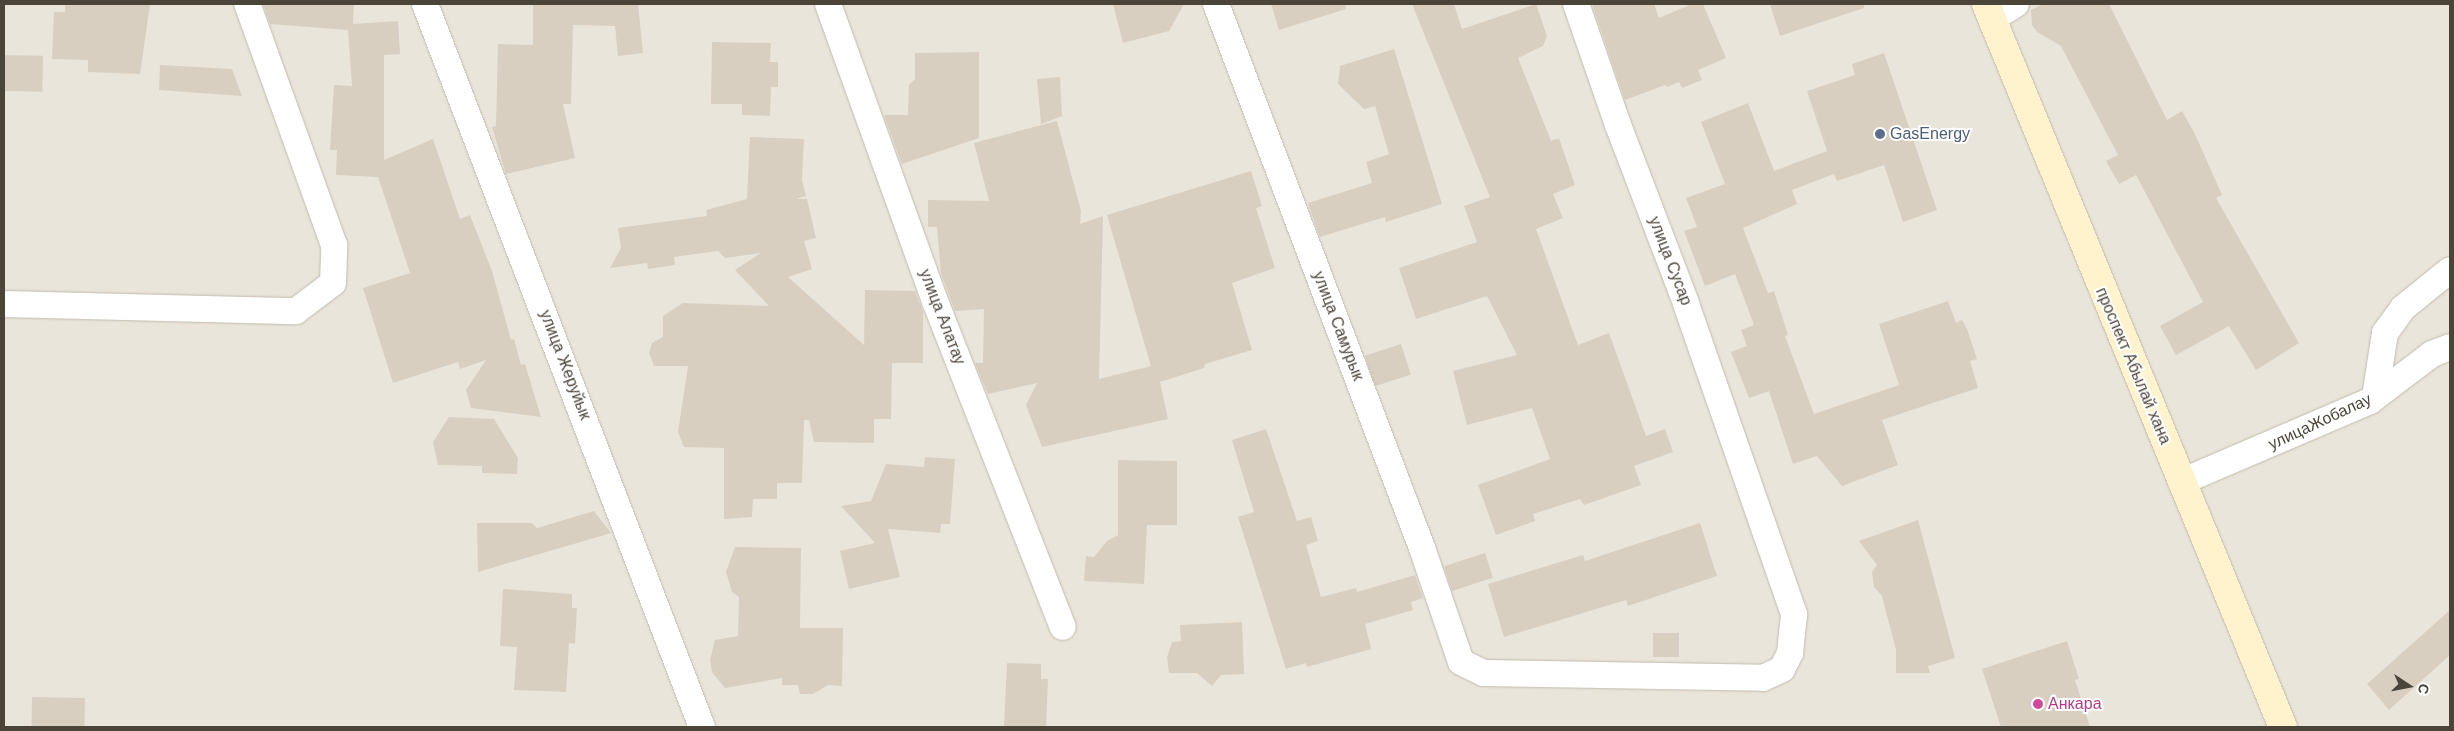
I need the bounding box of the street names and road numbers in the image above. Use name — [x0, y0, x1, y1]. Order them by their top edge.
street label: улица Сусар — [1644, 214, 1696, 308]
street label: улица Алатау — [915, 266, 969, 368]
street label: улица Самурык — [1308, 269, 1368, 383]
street label: проспект Абылай хана — [2091, 285, 2175, 447]
street label: улица Жеруйык — [535, 307, 595, 423]
street label: улицаЖобалау — [2266, 390, 2374, 454]

